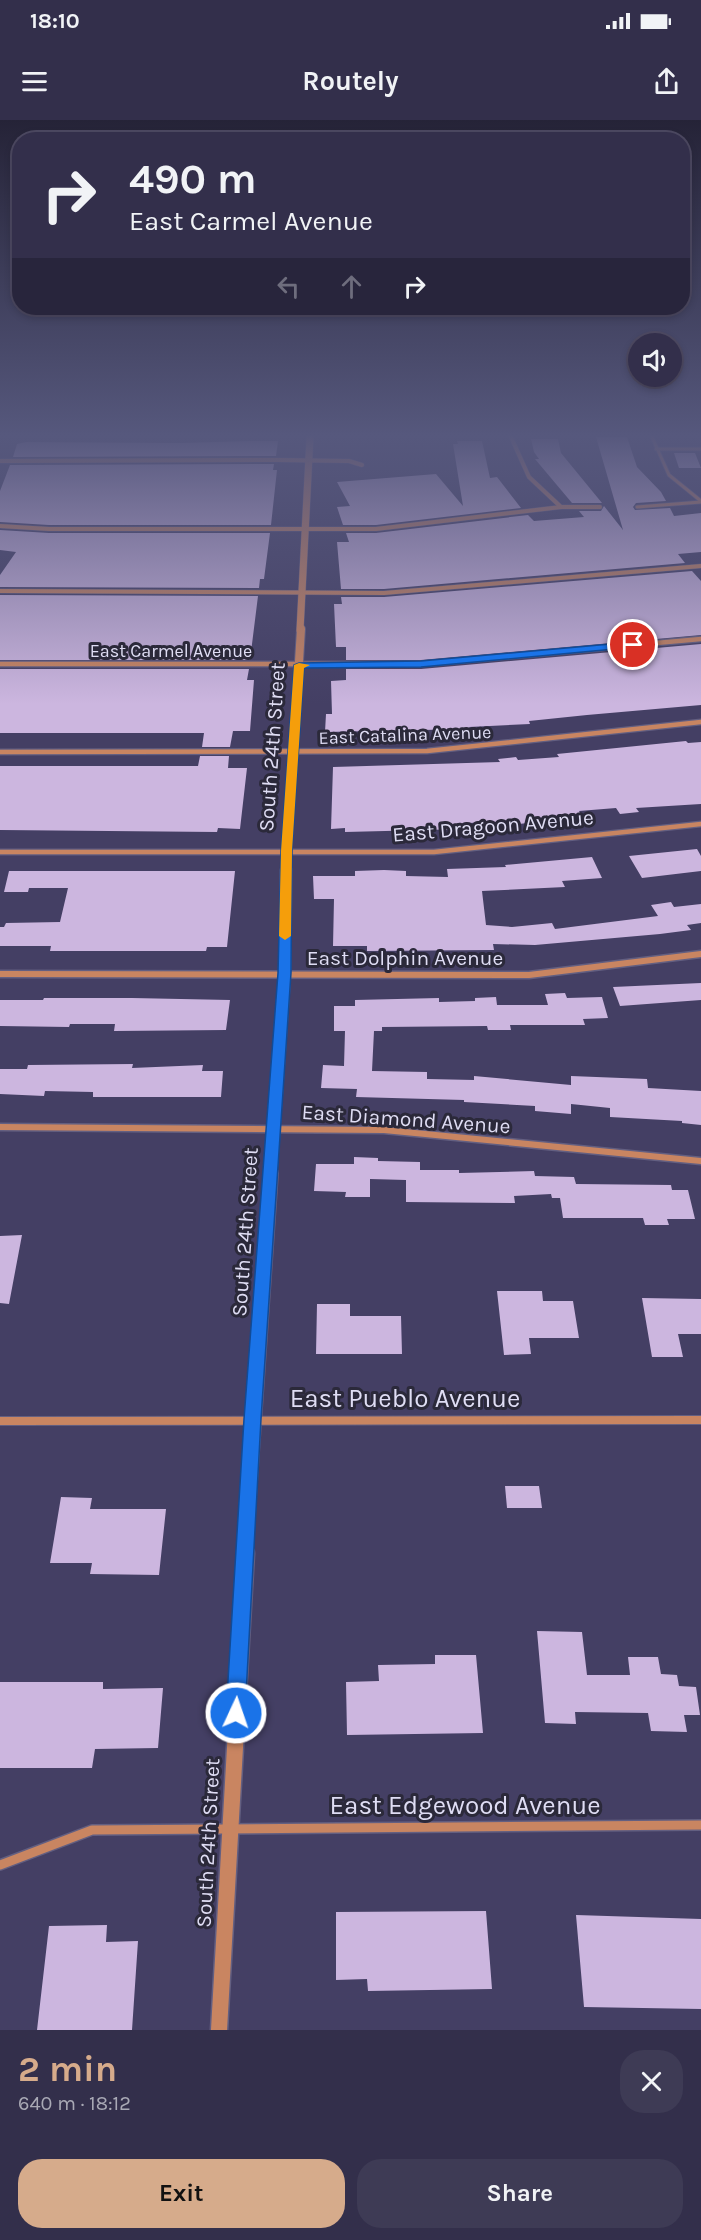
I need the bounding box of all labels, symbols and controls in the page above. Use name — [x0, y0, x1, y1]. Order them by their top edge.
text: 18:10 — [30, 8, 80, 34]
icon: menu — [18, 65, 51, 98]
text: Routely — [302, 65, 399, 97]
icon: share — [650, 65, 683, 98]
text: 490 m — [129, 154, 257, 204]
icon: right — [30, 156, 108, 234]
text: East Carmel Avenue — [129, 205, 373, 237]
icon: left — [272, 270, 305, 303]
icon: ahead — [335, 270, 368, 303]
icon: right — [398, 270, 431, 303]
map controls — [628, 333, 682, 387]
button: sound — [628, 333, 682, 387]
pin — [607, 619, 658, 670]
icon: arrive — [616, 628, 649, 661]
street label: East Carmel Avenue — [90, 640, 252, 662]
street label: South 24th Street — [254, 661, 290, 832]
street label: East Catalina Avenue — [318, 721, 492, 749]
street label: East Dragoon Avenue — [391, 805, 595, 847]
street label: East Dolphin Avenue — [307, 946, 503, 970]
street label: East Diamond Avenue — [301, 1100, 511, 1138]
street label: South 24th Street — [227, 1146, 263, 1317]
street label: East Pueblo Avenue — [290, 1383, 520, 1414]
position arrow — [204, 1681, 268, 1745]
street label: South 24th Street — [192, 1758, 224, 1928]
street label: East Edgewood Avenue — [330, 1790, 601, 1821]
text: 2 min — [18, 2048, 117, 2090]
button: close — [620, 2050, 683, 2113]
text: 640 m · 18:12 — [18, 2092, 131, 2115]
button: Exit — [18, 2159, 345, 2228]
button: Share — [357, 2159, 683, 2228]

